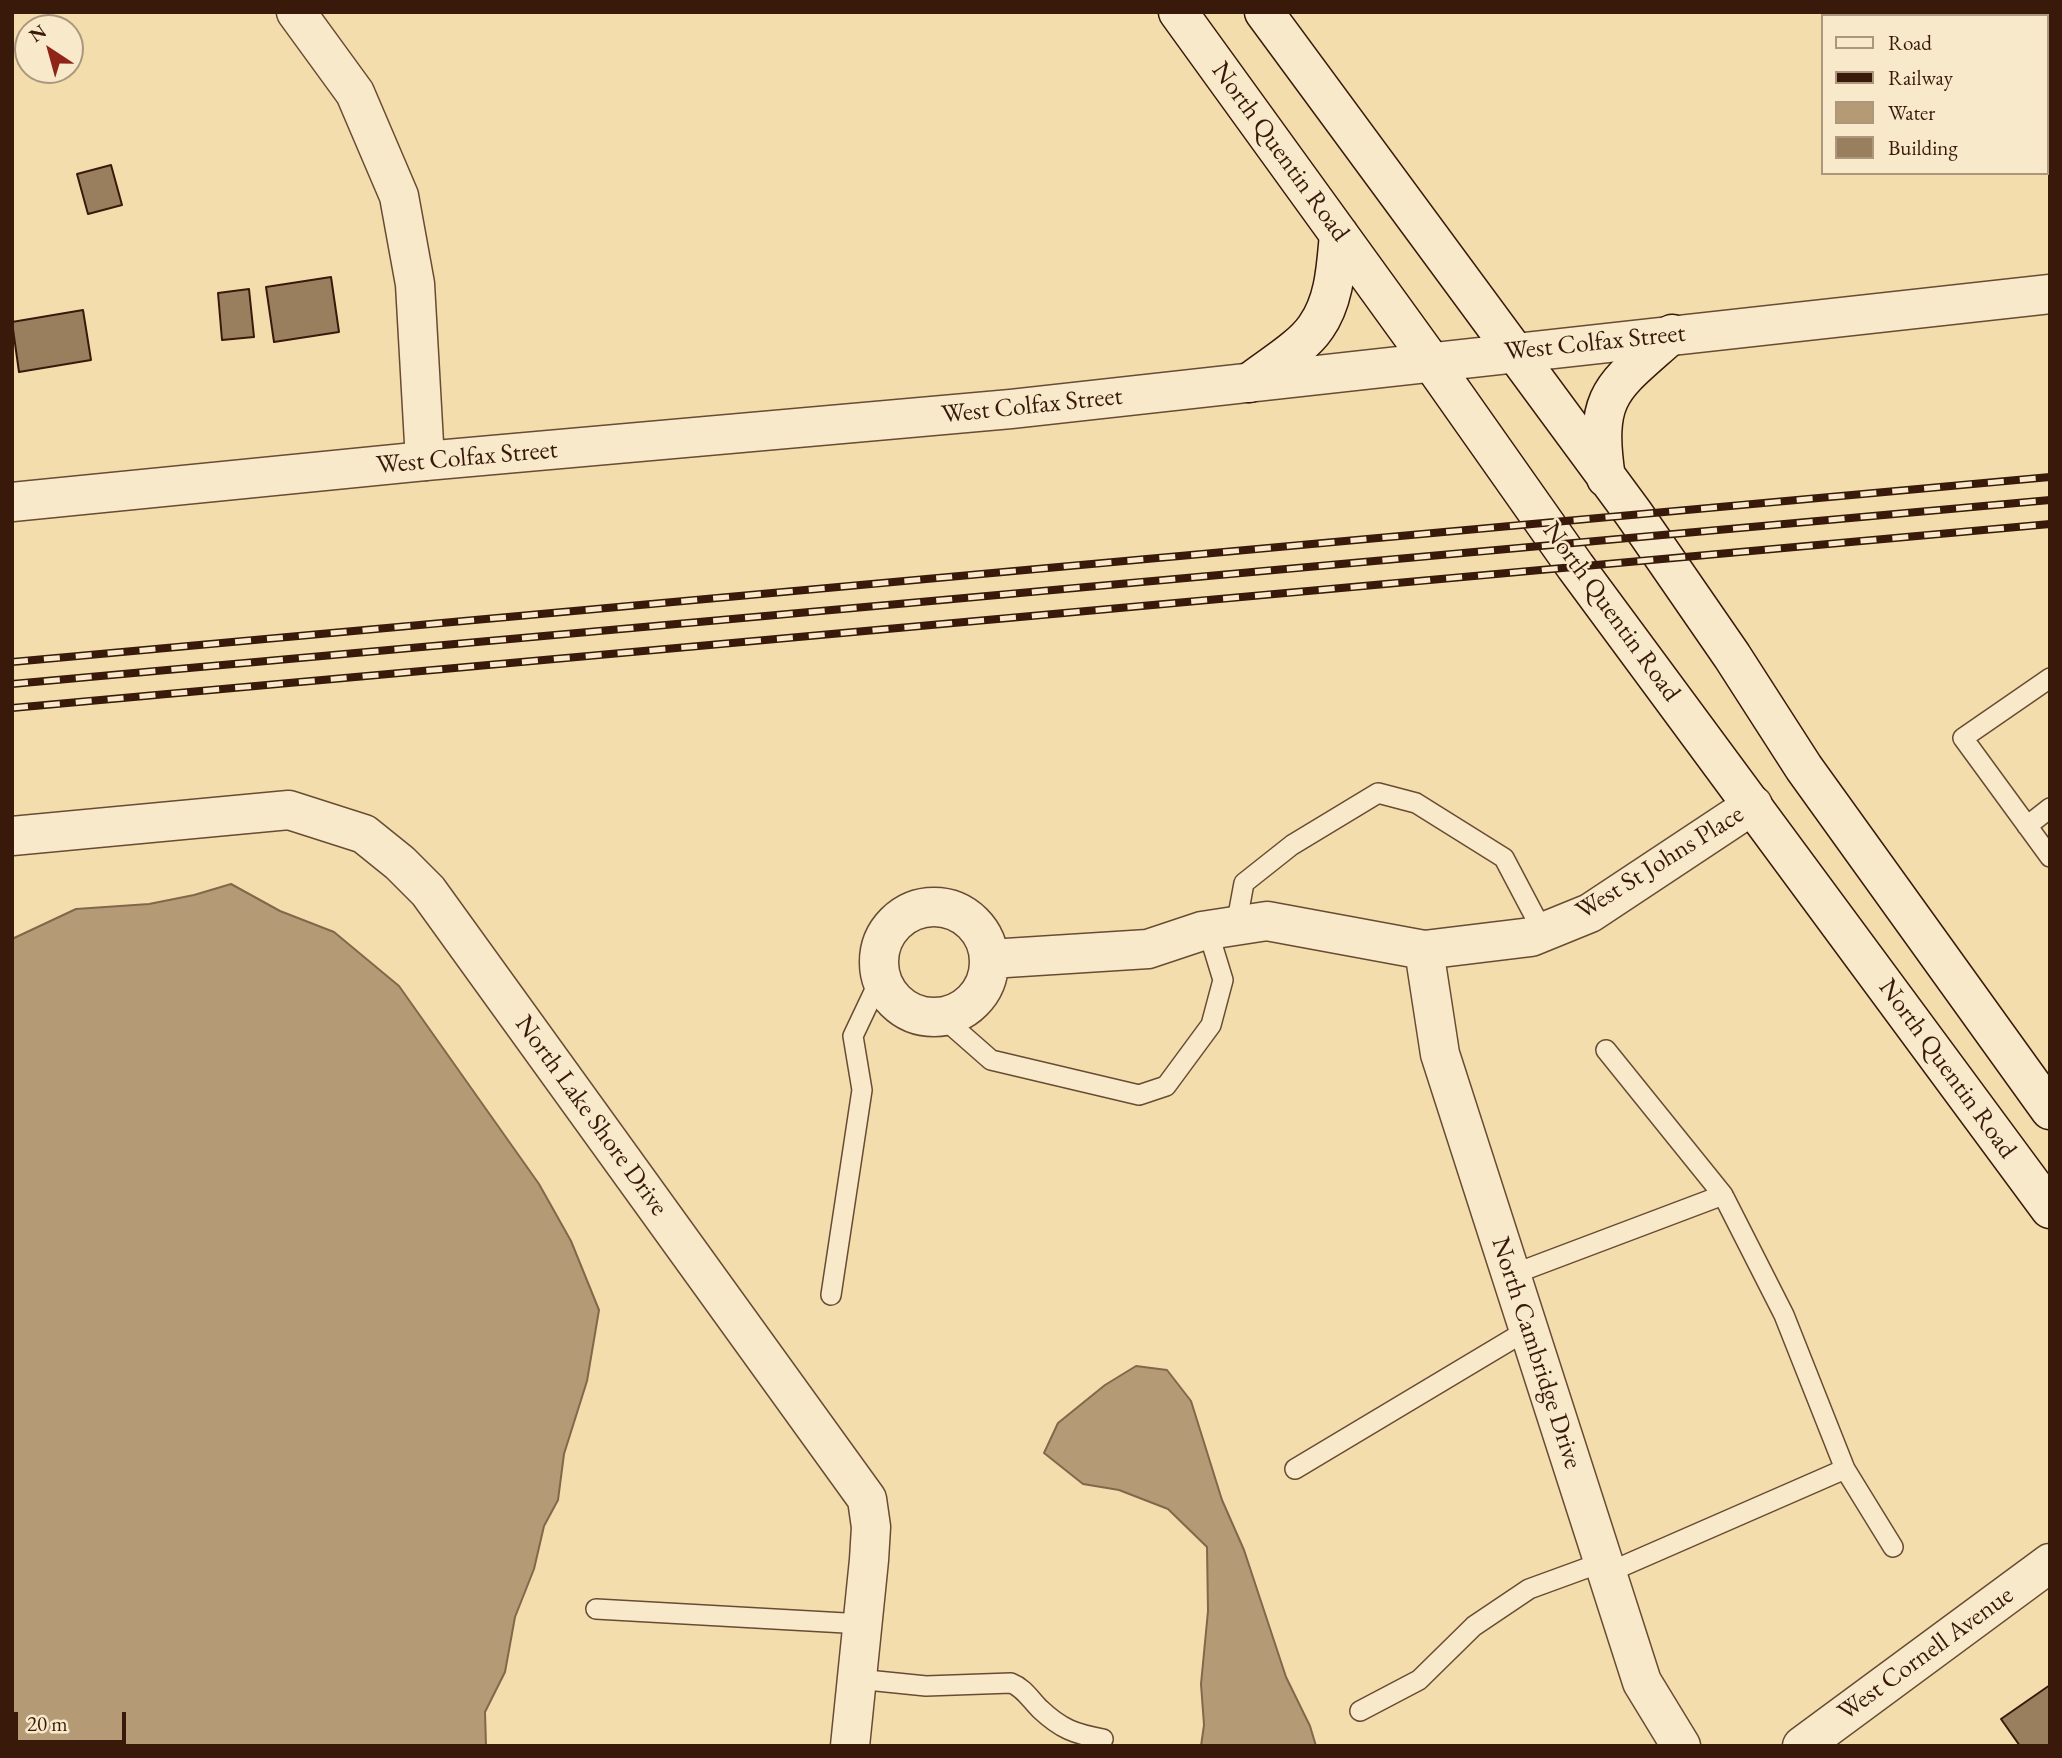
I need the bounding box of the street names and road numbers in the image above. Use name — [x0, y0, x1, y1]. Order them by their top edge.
street label: North Quentin Road — [1204, 56, 1356, 248]
street label: West Colfax Street — [1503, 318, 1687, 368]
street label: West Colfax Street — [940, 381, 1124, 431]
street label: West Colfax Street — [375, 435, 559, 481]
street label: North Quentin Road — [1535, 516, 1687, 708]
street label: West St Johns Place — [1570, 799, 1750, 927]
street label: North Quentin Road — [1871, 973, 2023, 1165]
street label: North Lake Shore Drive — [508, 1010, 674, 1222]
street label: North Cambridge Drive — [1484, 1233, 1588, 1473]
street label: West Cornell Avenue — [1832, 1580, 2020, 1728]

